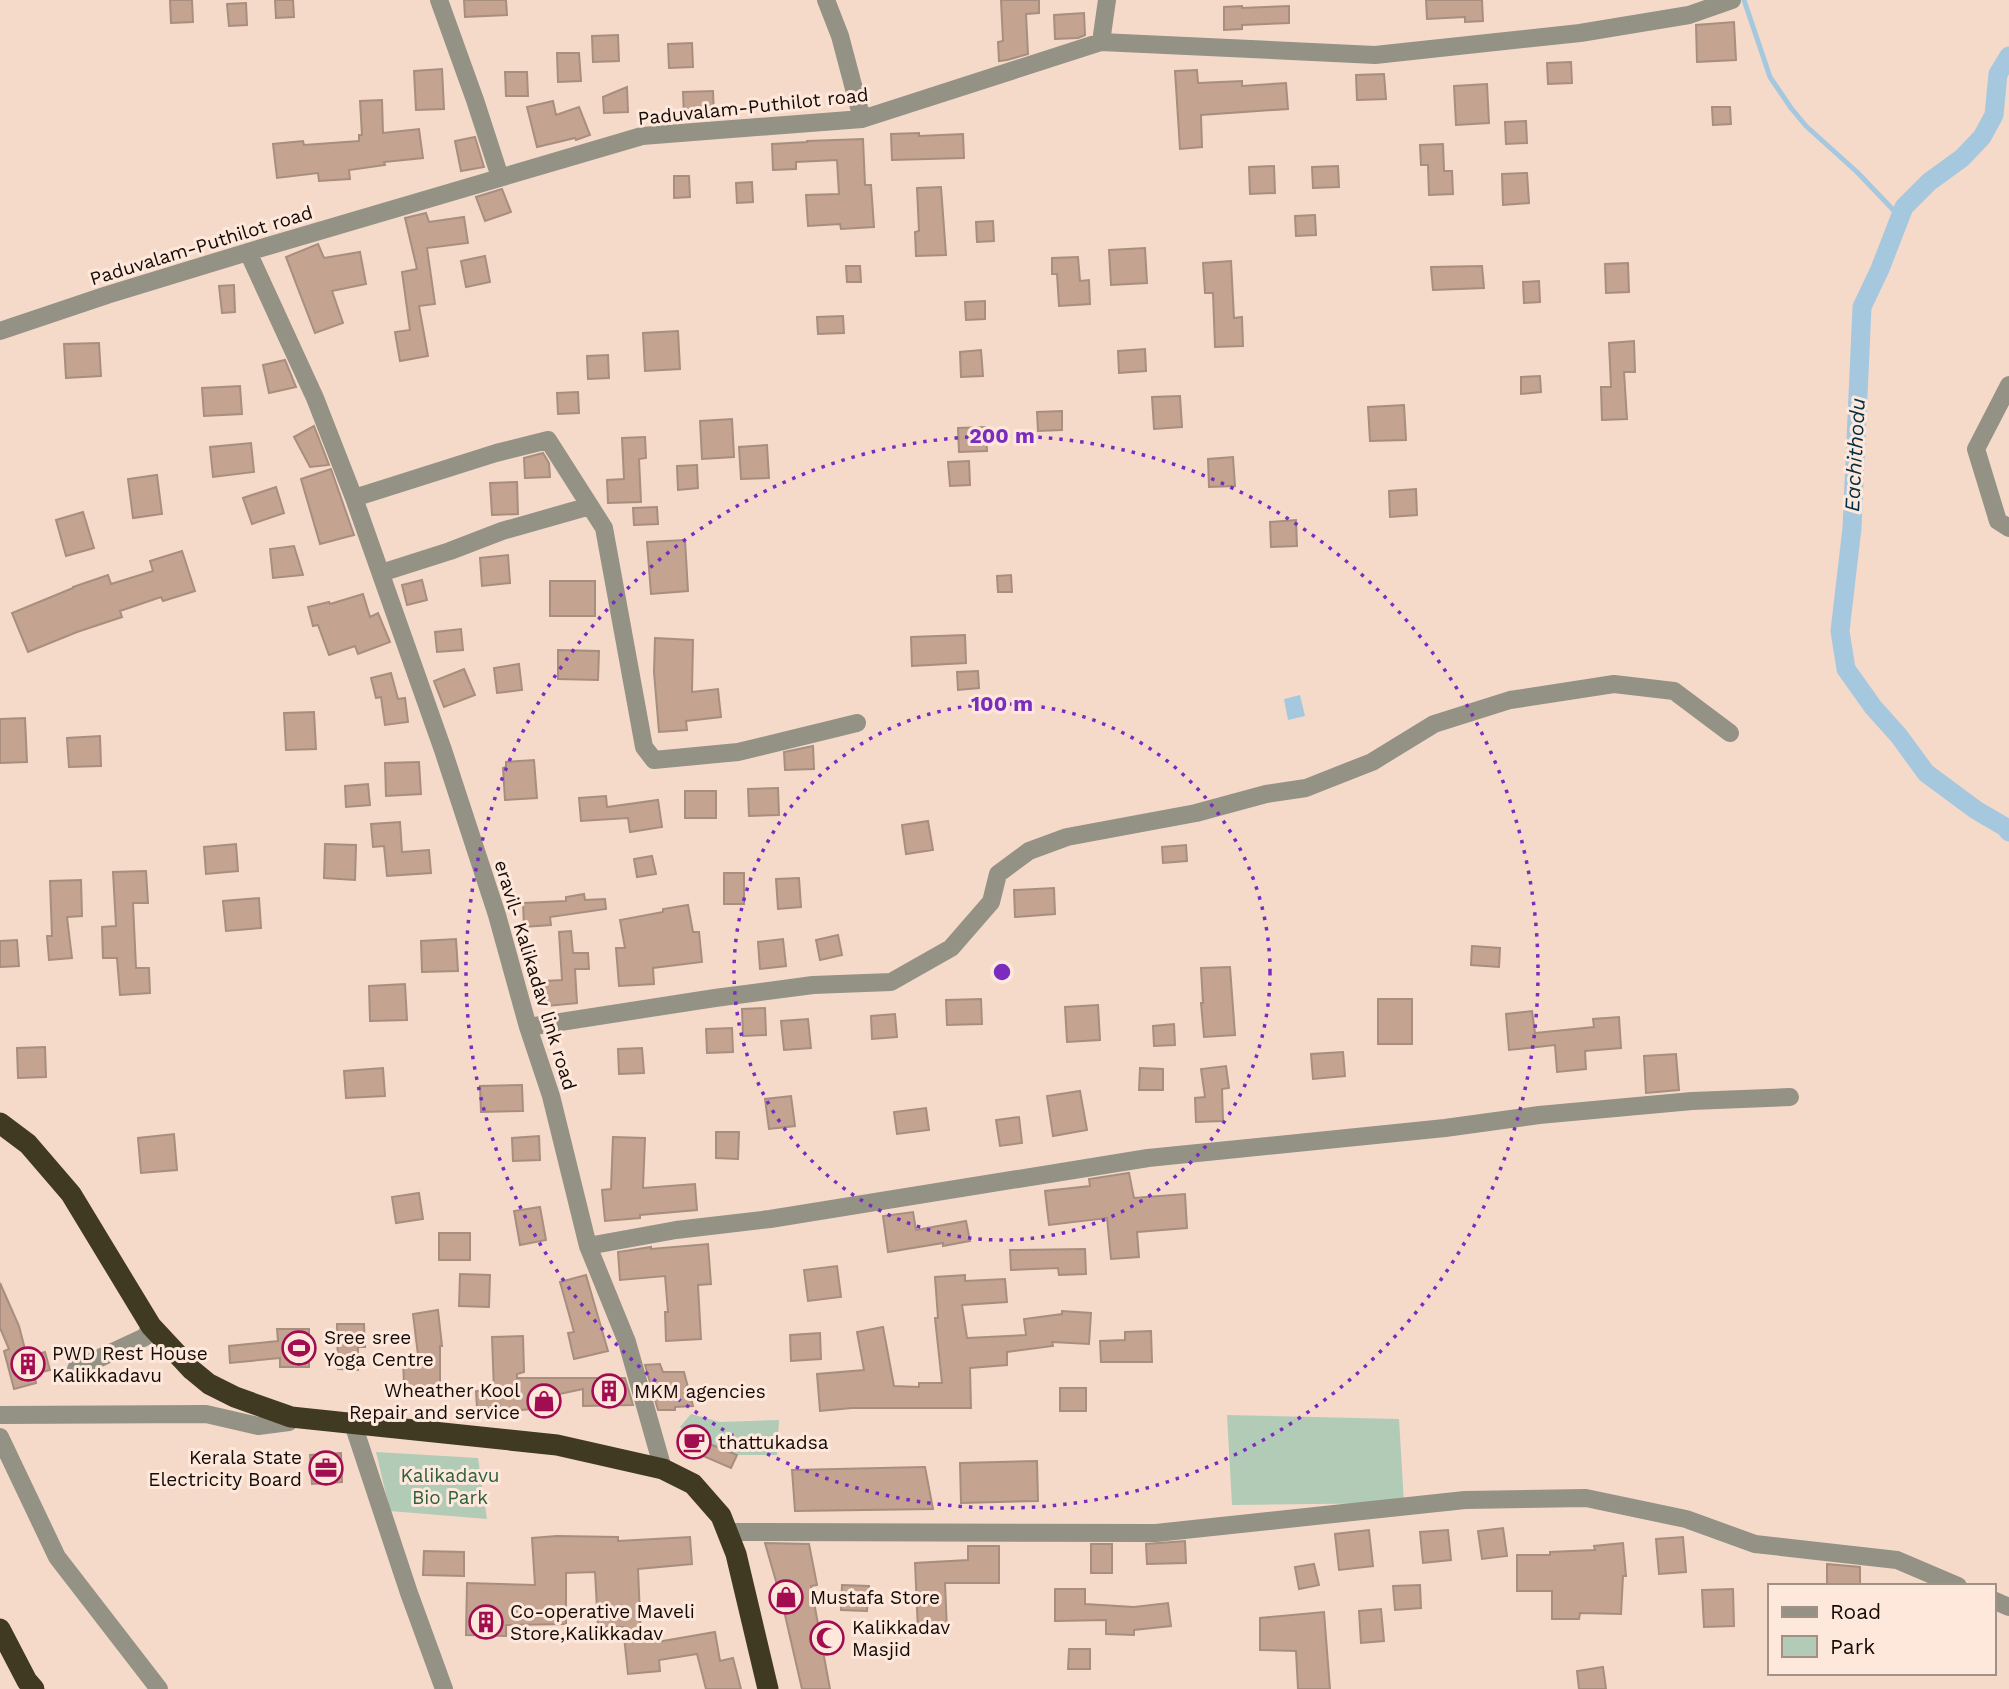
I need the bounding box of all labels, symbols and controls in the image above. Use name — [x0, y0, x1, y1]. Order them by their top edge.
street label: Paduvalam-Puthilot road — [637, 83, 870, 130]
street label: Paduvalam-Puthilot road — [87, 201, 315, 290]
water label: Eachithodu — [1839, 397, 1870, 513]
text: 200 m — [969, 423, 1035, 448]
text: 100 m — [971, 691, 1033, 716]
street label: eravil- Kalikadav link road — [490, 857, 582, 1093]
centre of rings — [990, 960, 1014, 984]
place label: Sree sree Yoga Centre — [324, 1326, 434, 1371]
sports icon: Sree sree Yoga Centre — [280, 1329, 318, 1367]
place label: PWD Rest House Kalikkadavu — [52, 1342, 208, 1387]
building icon: PWD Rest House Kalikkadavu — [9, 1345, 47, 1383]
building icon: MKM agencies — [590, 1372, 628, 1410]
place label: Wheather Kool Repair and service — [349, 1379, 520, 1424]
place label: MKM agencies — [634, 1380, 766, 1403]
shop icon: Wheather Kool Repair and service — [525, 1382, 563, 1420]
cafe icon: thattukadsa — [675, 1423, 713, 1461]
place label: thattukadsa — [718, 1431, 829, 1454]
place label: Kerala State Electricity Board — [148, 1446, 302, 1491]
office icon: Kerala State Electricity Board — [307, 1449, 345, 1487]
park label: Kalikadavu Bio Park — [400, 1464, 500, 1509]
shop icon: Mustafa Store — [767, 1578, 805, 1616]
legend — [1768, 1584, 1995, 1675]
place label: Mustafa Store — [810, 1586, 940, 1609]
text: Road — [1830, 1599, 1881, 1624]
place label: Co-operative Maveli Store,Kalikkadav — [510, 1600, 695, 1645]
building icon: Co-operative Maveli Store,Kalikkadav — [467, 1603, 505, 1641]
place label: Kalikkadav Masjid — [852, 1616, 950, 1661]
mosque icon: Kalikkadav Masjid — [808, 1619, 846, 1657]
text: Park — [1830, 1634, 1875, 1659]

